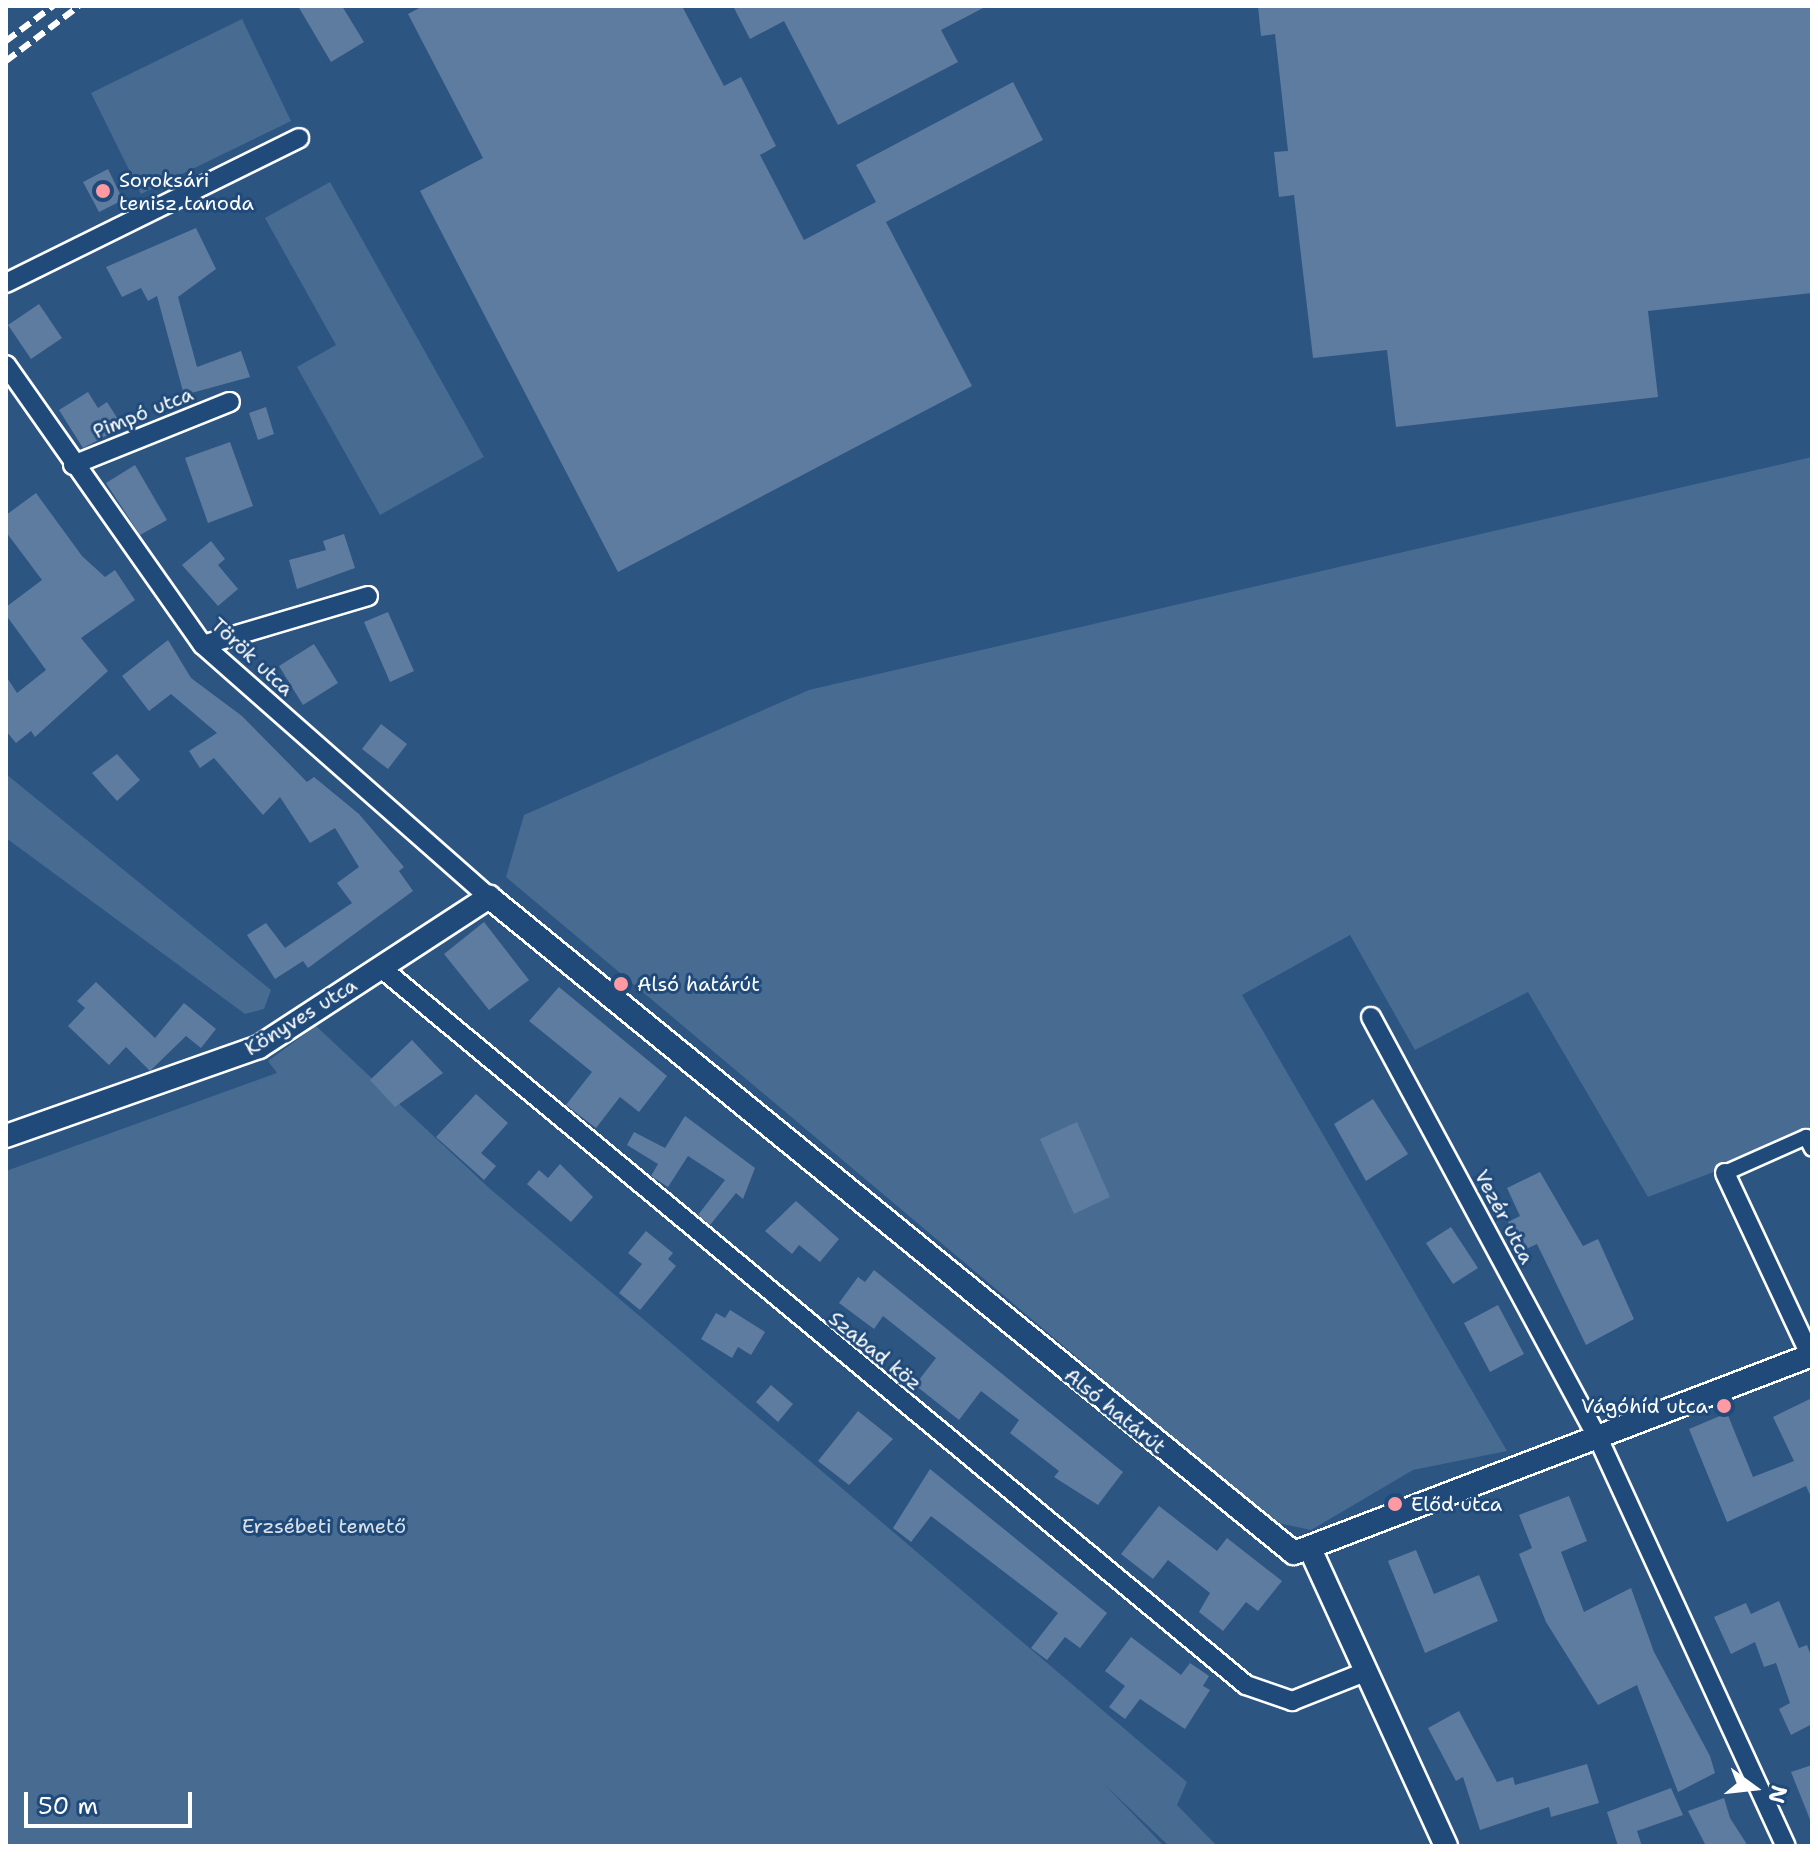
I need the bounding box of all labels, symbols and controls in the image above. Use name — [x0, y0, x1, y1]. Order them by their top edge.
place label: Soroksári tenisz tanoda — [119, 168, 254, 215]
marker: Soroksári tenisz tanoda — [94, 182, 112, 200]
street label: Pimpó utca — [89, 382, 197, 444]
street label: Török utca — [206, 613, 298, 701]
place label: Alsó határút — [637, 972, 760, 996]
street label: Könyves utca — [241, 973, 361, 1061]
marker: Alsó határút — [612, 975, 630, 993]
street label: Vezér utca — [1469, 1166, 1539, 1268]
street label: Szabad köz — [824, 1306, 926, 1396]
street label: Alsó határút — [1060, 1363, 1170, 1459]
place label: Vágóhíd utca — [1581, 1394, 1708, 1418]
marker: Vágóhíd utca — [1715, 1397, 1733, 1415]
place label: Előd utca — [1411, 1492, 1502, 1516]
marker: Előd utca — [1386, 1495, 1404, 1513]
park label: Erzsébeti temető — [242, 1514, 406, 1538]
north arrow — [1714, 1748, 1794, 1828]
scale bar — [28, 1776, 196, 1826]
text: N — [1761, 1782, 1794, 1807]
text: 50 m — [38, 1790, 98, 1822]

